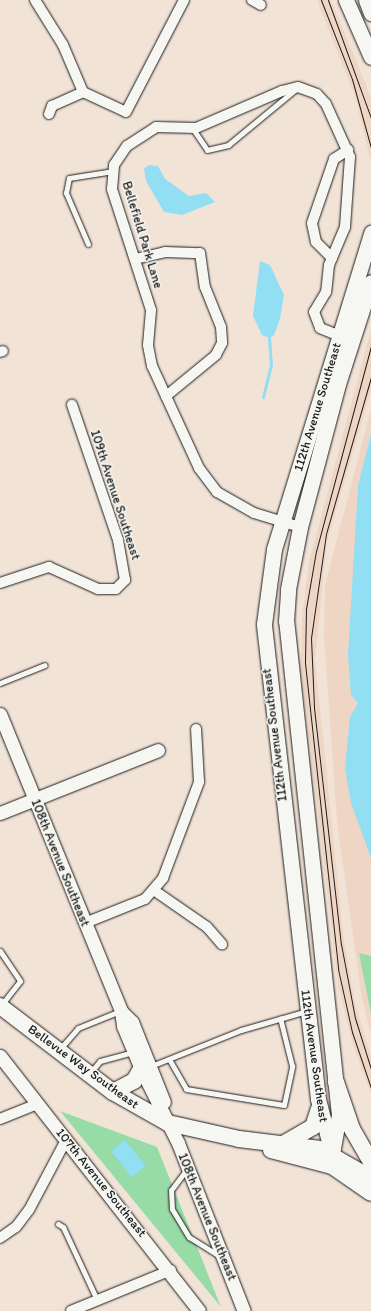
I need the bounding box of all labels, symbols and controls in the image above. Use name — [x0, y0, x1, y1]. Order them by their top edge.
street label: Bellefield Park Lane — [118, 179, 166, 291]
street label: 112th Avenue Southeast — [291, 341, 345, 473]
street label: 109th Avenue Southeast — [87, 428, 143, 562]
street label: 112th Avenue Southeast — [259, 668, 291, 802]
street label: 108th Avenue Southeast — [27, 797, 93, 929]
street label: 112th Avenue Southeast — [297, 989, 331, 1123]
street label: Bellevue Way Southeast — [25, 1022, 141, 1112]
street label: 107th Avenue Southeast — [52, 1126, 150, 1240]
street label: 108th Avenue Southeast — [174, 1151, 240, 1283]

